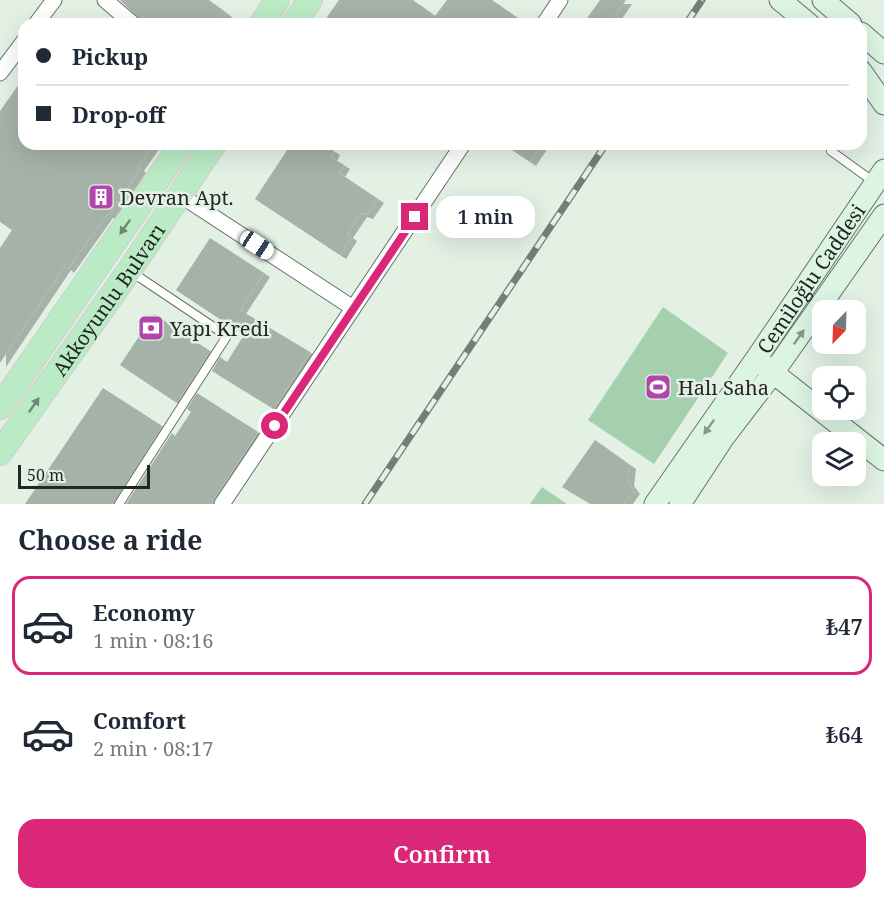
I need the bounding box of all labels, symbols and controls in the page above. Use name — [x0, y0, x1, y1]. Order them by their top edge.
text: Pickup — [72, 41, 148, 71]
text: Drop-off — [72, 99, 165, 129]
building icon: Devran Apt. — [86, 182, 116, 212]
place label: Devran Apt. — [120, 184, 234, 211]
callout: 1 min — [436, 196, 535, 238]
street label: Cemiloğlu Caddesi — [750, 198, 871, 359]
route end — [401, 203, 428, 230]
text: 1 min — [458, 203, 513, 230]
street label: Akkoyunlu Bulvarı — [46, 217, 171, 381]
one-way arrow — [119, 218, 131, 234]
car — [237, 228, 277, 262]
north arrow — [812, 300, 866, 354]
map controls — [812, 300, 866, 486]
bank icon: Yapı Kredi — [136, 313, 166, 343]
place label: Yapı Kredi — [169, 315, 270, 342]
one-way arrow — [793, 329, 805, 345]
button: locate — [812, 366, 866, 420]
sports icon: Halı Saha — [643, 372, 673, 402]
place label: Halı Saha — [678, 374, 769, 401]
one-way arrow — [28, 398, 40, 414]
route start — [261, 412, 288, 439]
one-way arrow — [703, 418, 715, 434]
button: layers — [812, 432, 866, 486]
scale bar — [18, 462, 150, 490]
text: 50 m — [27, 464, 64, 486]
text: Choose a ride — [18, 521, 203, 558]
text: Economy — [93, 597, 195, 627]
icon: car — [21, 599, 75, 653]
text: ₺47 — [826, 611, 863, 641]
text: 1 min · 08:16 — [93, 627, 213, 654]
text: Comfort — [93, 705, 186, 735]
icon: car — [21, 707, 75, 761]
text: ₺64 — [826, 719, 863, 749]
text: 2 min · 08:17 — [93, 735, 213, 762]
button: Confirm — [18, 819, 866, 888]

